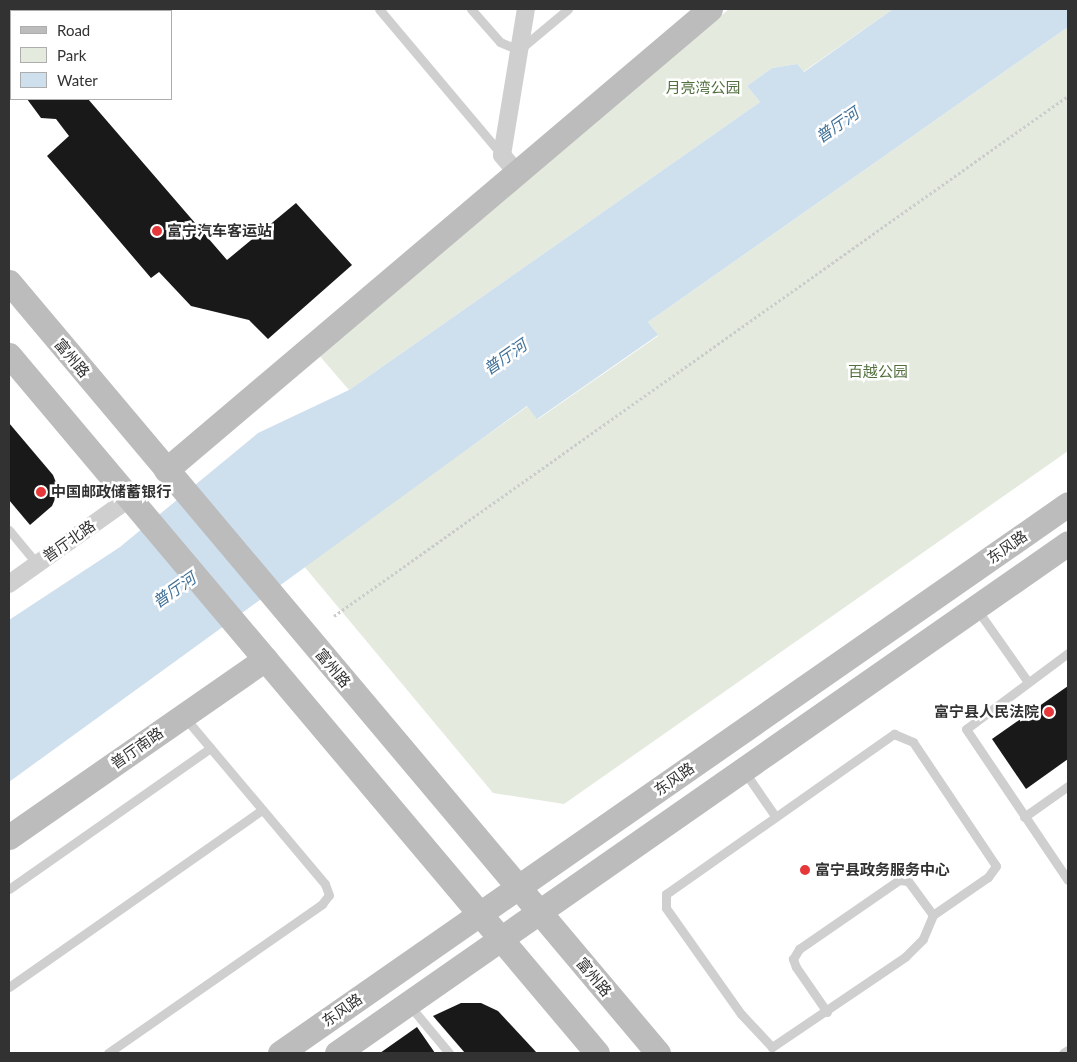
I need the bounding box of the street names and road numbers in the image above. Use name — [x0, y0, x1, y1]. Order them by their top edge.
street label: 富州路 — [51, 335, 93, 381]
street label: 普厅北路 — [39, 516, 99, 566]
street label: 东风路 — [983, 527, 1031, 567]
street label: 富州路 — [312, 645, 354, 691]
street label: 普厅南路 — [107, 723, 167, 773]
street label: 东风路 — [650, 759, 698, 799]
street label: 富州路 — [573, 954, 615, 1000]
street label: 东风路 — [318, 990, 366, 1030]

